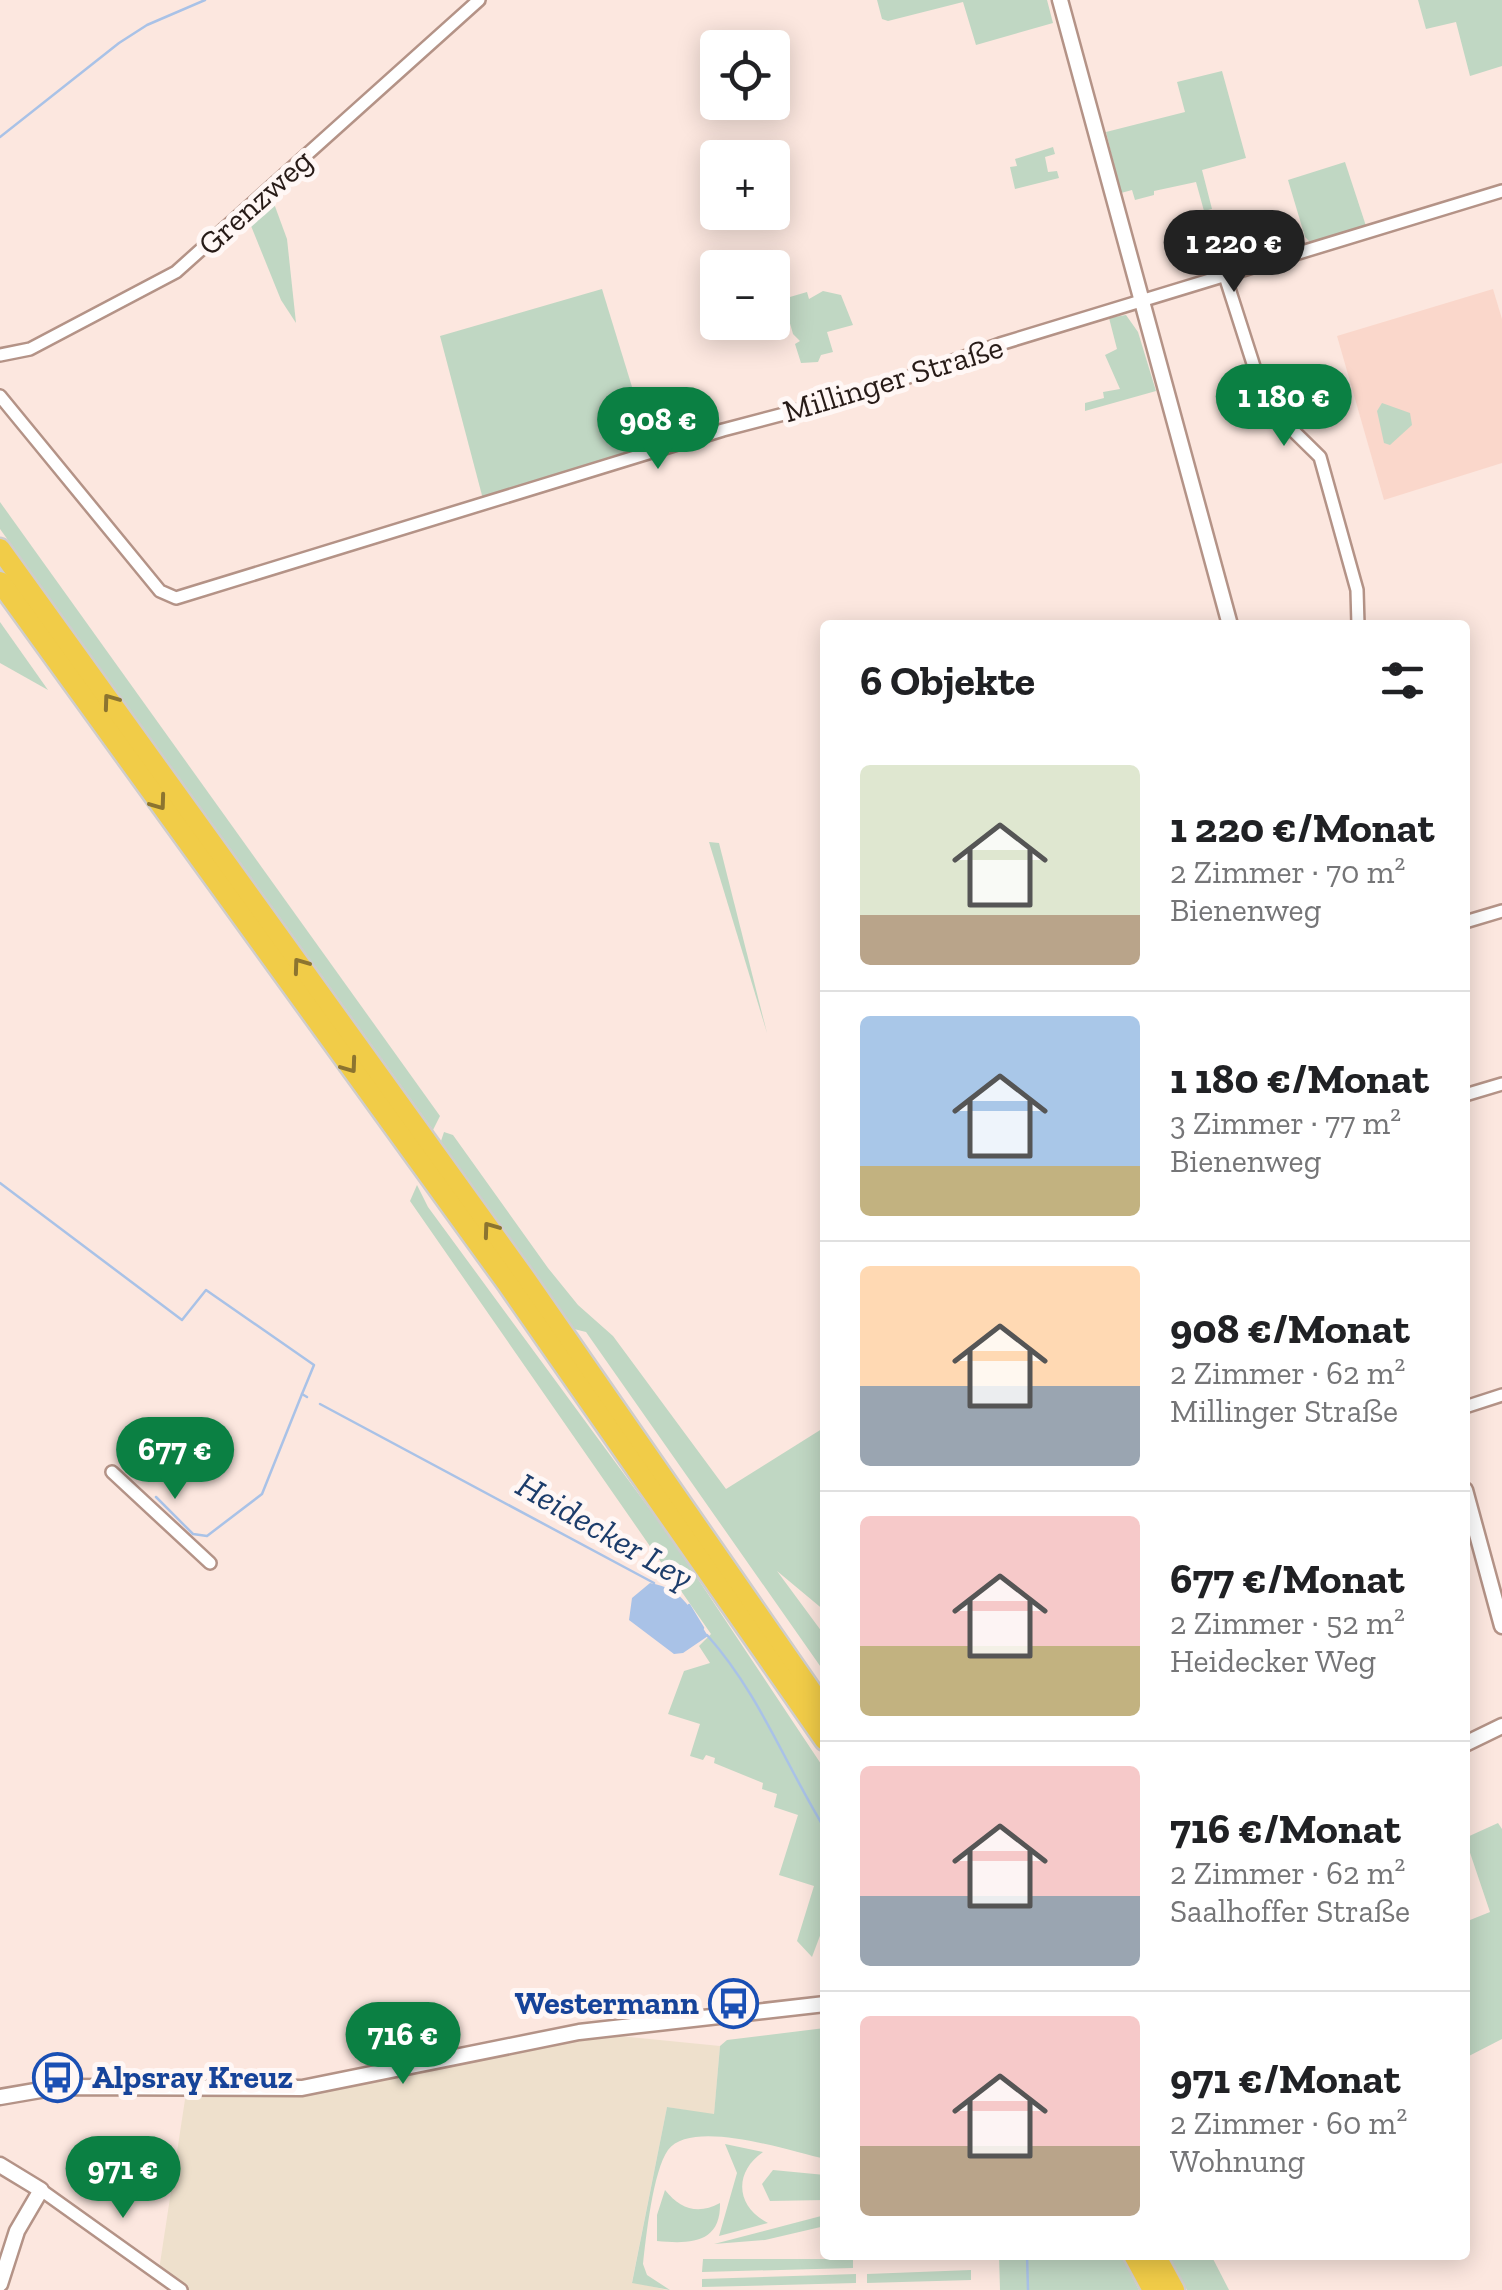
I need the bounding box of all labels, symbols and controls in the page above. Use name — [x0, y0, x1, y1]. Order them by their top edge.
map controls — [700, 30, 790, 340]
button: locate — [700, 30, 790, 120]
button: + — [700, 140, 790, 230]
street label: Grenzweg — [190, 141, 320, 263]
pin: 1 220 € — [1142, 210, 1326, 295]
text: 1 220 € — [1186, 223, 1282, 261]
button: − — [700, 250, 790, 340]
street label: Millinger Straße — [778, 327, 1008, 431]
pin: 1 180 € — [1192, 364, 1376, 449]
text: 1 180 € — [1238, 377, 1330, 415]
pin: 908 € — [588, 387, 728, 472]
text: 908 € — [619, 400, 697, 438]
icon: filters — [1375, 653, 1430, 708]
text: 6 Objekte — [860, 655, 1035, 706]
one-way arrow — [104, 694, 122, 713]
one-way arrow — [148, 792, 165, 810]
text: 1 220 €/Monat — [1170, 802, 1434, 853]
icon: home — [940, 805, 1060, 925]
text: 2 Zimmer · 70 m² — [1170, 853, 1405, 891]
text: Bienenweg — [1170, 891, 1321, 929]
one-way arrow — [294, 958, 312, 976]
text: 1 180 €/Monat — [1170, 1053, 1429, 1104]
one-way arrow — [338, 1055, 356, 1073]
icon: home — [940, 1056, 1060, 1176]
text: 3 Zimmer · 77 m² — [1170, 1104, 1401, 1142]
text: Bienenweg — [1170, 1142, 1321, 1180]
one-way arrow — [484, 1222, 501, 1240]
text: 908 €/Monat — [1170, 1303, 1410, 1354]
icon: home — [940, 1306, 1060, 1426]
text: 2 Zimmer · 62 m² — [1170, 1354, 1405, 1392]
text: Millinger Straße — [1170, 1392, 1398, 1430]
pin: 677 € — [105, 1417, 245, 1502]
text: 677 € — [138, 1430, 212, 1468]
water label: Heidecker Ley — [509, 1464, 701, 1598]
text: 677 €/Monat — [1170, 1553, 1404, 1604]
icon: home — [940, 1556, 1060, 1676]
text: 2 Zimmer · 52 m² — [1170, 1604, 1405, 1642]
text: Heidecker Weg — [1170, 1642, 1376, 1680]
text: 716 €/Monat — [1170, 1803, 1401, 1854]
icon: home — [940, 1806, 1060, 1926]
text: 2 Zimmer · 62 m² — [1170, 1854, 1405, 1892]
text: Saalhoffer Straße — [1170, 1892, 1410, 1930]
bus stop icon: Westermann — [708, 1977, 760, 2029]
place label: Westermann — [515, 1984, 699, 2022]
pin: 716 € — [333, 2002, 473, 2087]
text: 716 € — [368, 2015, 438, 2053]
bus stop icon: Alpsray Kreuz — [31, 2051, 83, 2103]
text: 971 €/Monat — [1170, 2053, 1401, 2104]
icon: home — [940, 2056, 1060, 2176]
place label: Alpsray Kreuz — [92, 2058, 293, 2096]
text: 2 Zimmer · 60 m² — [1170, 2104, 1407, 2142]
pin: 971 € — [53, 2136, 193, 2221]
text: Wohnung — [1170, 2142, 1305, 2180]
text: 971 € — [88, 2149, 158, 2187]

